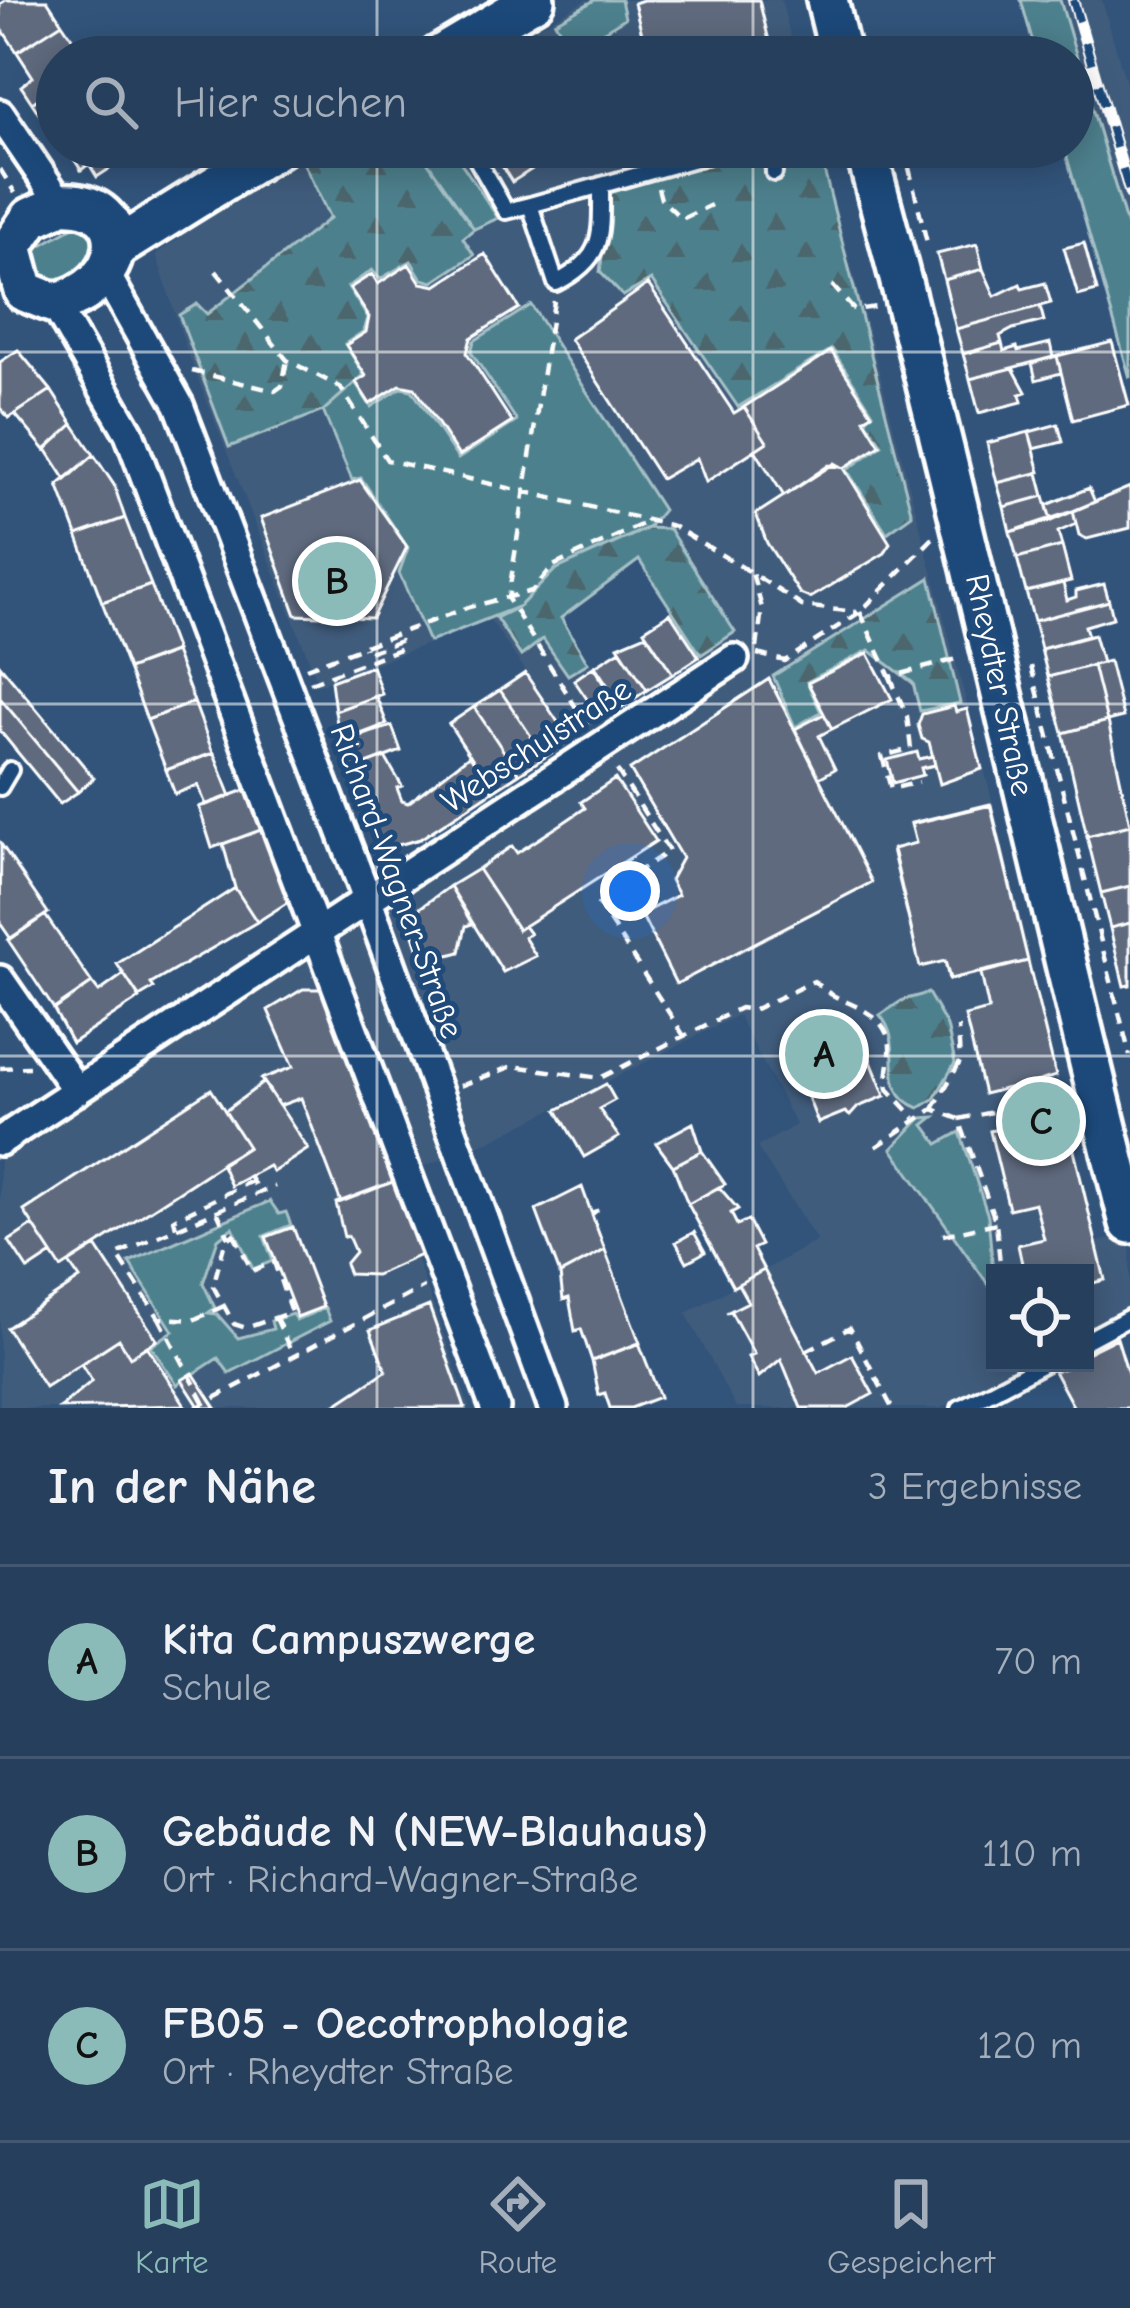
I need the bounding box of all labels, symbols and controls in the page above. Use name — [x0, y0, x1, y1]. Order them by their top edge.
search box — [36, 36, 1094, 168]
icon: search — [78, 69, 144, 135]
text: Hier suchen — [174, 76, 407, 128]
pin: B — [298, 536, 376, 626]
street label: Rheydter Straße — [958, 571, 1042, 799]
street label: Webschulstraße — [434, 670, 638, 820]
street label: Richard-Wagner-Straße — [322, 719, 472, 1043]
your location — [600, 861, 660, 921]
pin: A — [785, 1009, 863, 1099]
pin: C — [1002, 1076, 1080, 1166]
map controls — [986, 1264, 1094, 1372]
button: locate — [986, 1264, 1094, 1372]
text: In der Nähe — [48, 1457, 316, 1516]
text: 3 Ergebnisse — [868, 1464, 1082, 1509]
text: Kita Campuszwerge — [162, 1613, 535, 1665]
text: A — [76, 1639, 98, 1684]
text: 70 m — [995, 1639, 1082, 1684]
text: Schule — [162, 1665, 271, 1710]
text: Gebäude N (NEW-Blauhaus) — [162, 1805, 708, 1857]
text: B — [75, 1831, 99, 1876]
text: 110 m — [982, 1831, 1082, 1876]
text: Ort · Richard-Wagner-Straße — [162, 1857, 638, 1902]
text: FB05 - Oecotrophologie — [162, 1997, 628, 2049]
text: C — [75, 2023, 99, 2068]
text: 120 m — [977, 2023, 1082, 2068]
text: Ort · Rheydter Straße — [162, 2049, 514, 2094]
tab: Karte — [135, 2171, 209, 2281]
tab: Route — [478, 2171, 557, 2281]
tab: Gespeichert — [827, 2171, 995, 2281]

